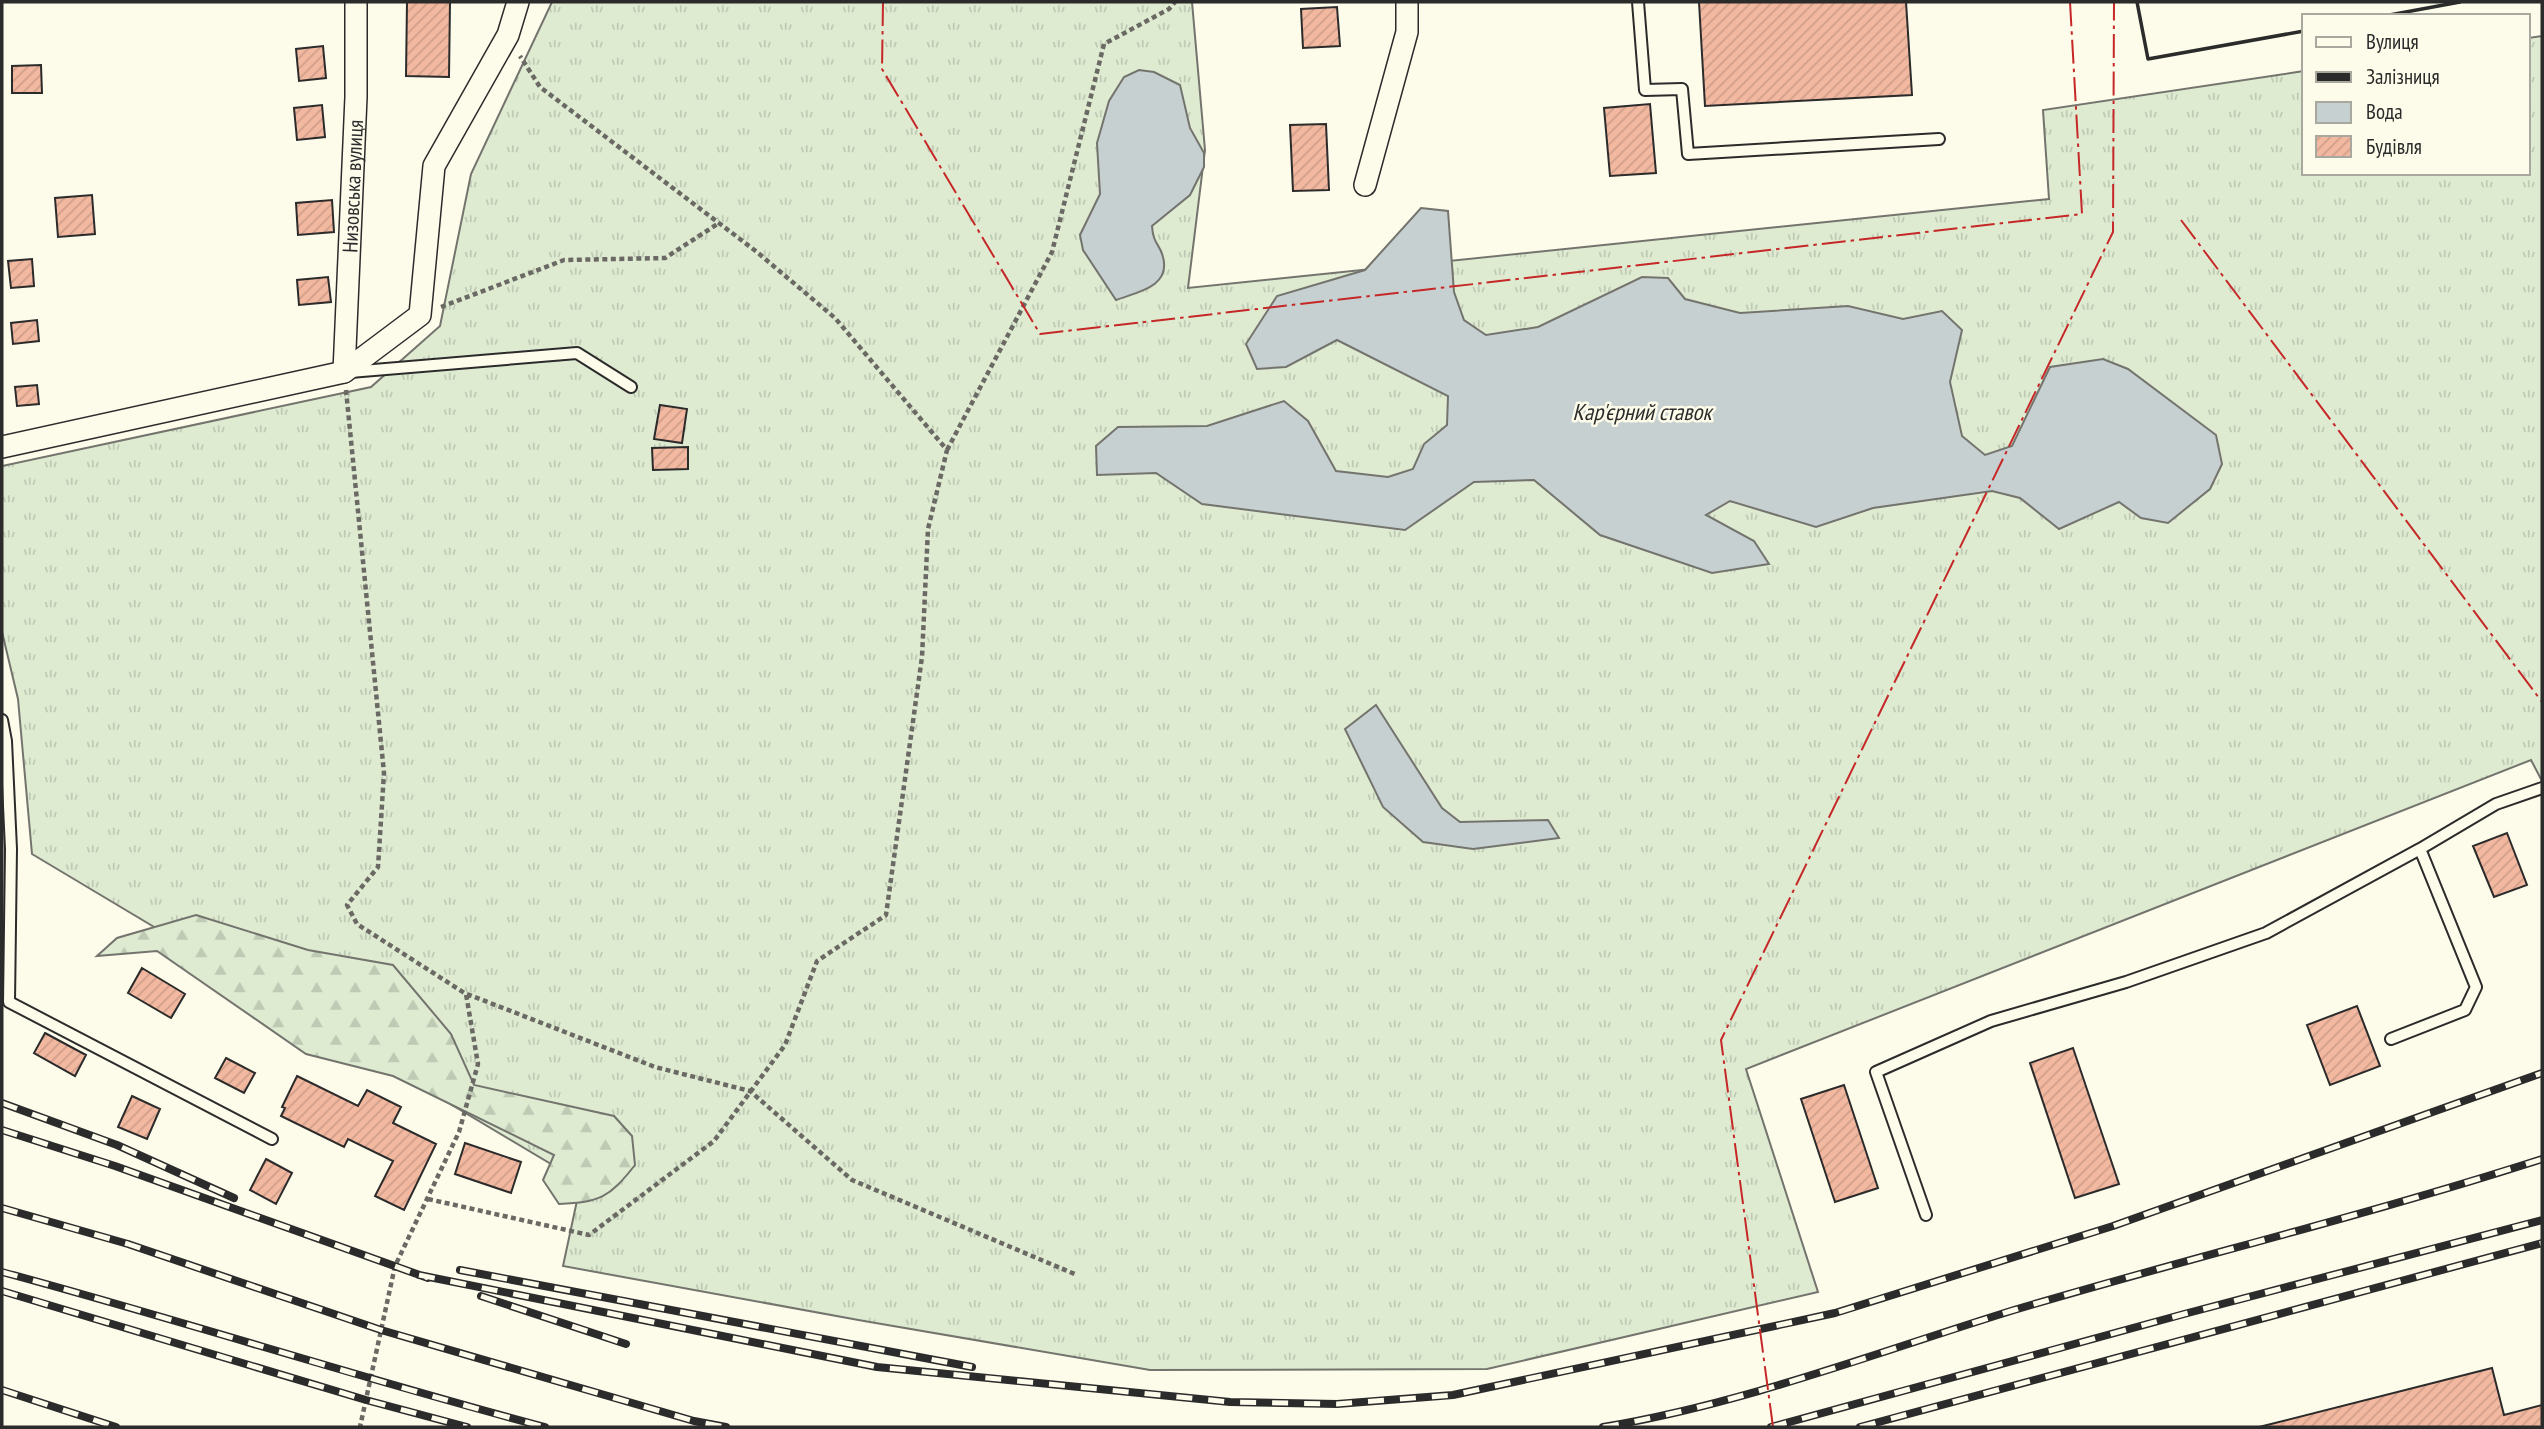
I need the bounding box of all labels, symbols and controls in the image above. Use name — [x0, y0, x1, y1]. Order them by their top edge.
legend — [2302, 14, 2530, 175]
text: Вулиця — [2366, 28, 2419, 55]
text: Залізниця — [2366, 63, 2440, 90]
text: Вода — [2366, 98, 2403, 125]
street label: Низовська вулиця — [336, 119, 368, 253]
text: Будівля — [2366, 133, 2422, 160]
water label: Кар'єрний ставок — [1573, 397, 1714, 426]

